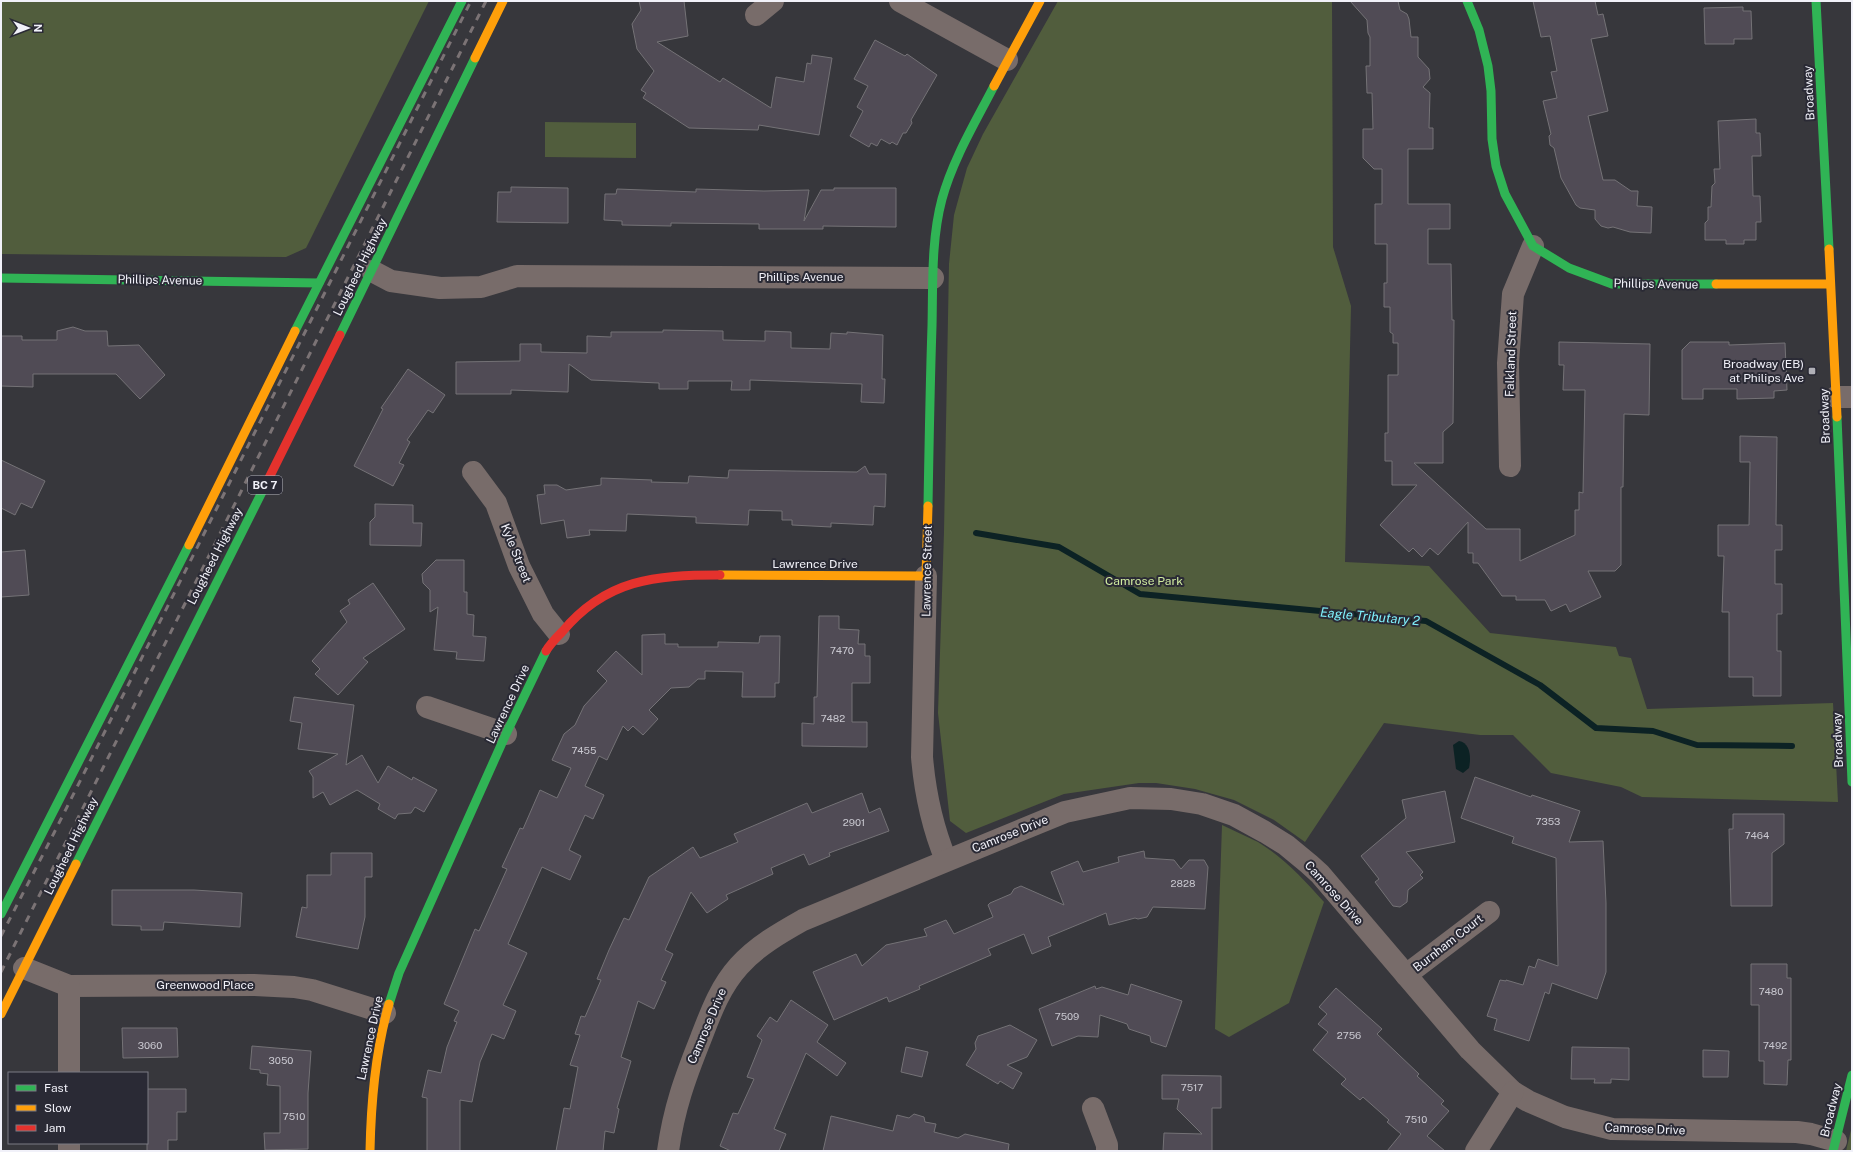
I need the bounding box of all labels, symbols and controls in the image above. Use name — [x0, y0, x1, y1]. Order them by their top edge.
north arrow — [8, 8, 48, 48]
text: N — [32, 24, 44, 32]
street label: Broadway — [1801, 64, 1817, 121]
street label: Lougheed Highway — [330, 215, 390, 318]
street label: Phillips Avenue — [759, 270, 844, 284]
street label: Phillips Avenue — [117, 272, 203, 288]
street label: Phillips Avenue — [1613, 276, 1699, 292]
street label: Falkland Street — [1502, 310, 1520, 397]
place label: Broadway (EB) at Philips Ave — [1723, 357, 1804, 385]
marker: Broadway (EB) at Philips Ave — [1807, 366, 1817, 376]
street label: Broadway — [1817, 388, 1833, 444]
road number: BC 7 — [248, 476, 282, 494]
street label: Lougheed Highway — [185, 505, 246, 607]
street label: Kyle Street — [498, 522, 534, 585]
street label: Lawrence Street — [919, 525, 935, 617]
street label: Lawrence Drive — [772, 557, 858, 571]
park label: Camrose Park — [1105, 574, 1183, 588]
water label: Eagle Tributary 2 — [1319, 605, 1421, 628]
house number: 7470 — [830, 644, 854, 656]
street label: Lawrence Drive — [484, 662, 533, 746]
house number: 7482 — [821, 712, 845, 724]
street label: Broadway — [1830, 712, 1846, 768]
house number: 7455 — [572, 744, 596, 756]
street label: Lougheed Highway — [41, 794, 101, 897]
street label: Camrose Drive — [970, 812, 1050, 856]
house number: 7353 — [1536, 815, 1560, 827]
house number: 2901 — [843, 816, 865, 828]
house number: 7464 — [1745, 829, 1769, 841]
street label: Camrose Drive — [1302, 858, 1366, 928]
house number: 2828 — [1171, 877, 1195, 889]
street label: Burnham Court — [1410, 911, 1486, 975]
street label: Greenwood Place — [156, 978, 254, 992]
house number: 7480 — [1759, 985, 1783, 997]
street label: Camrose Drive — [685, 986, 729, 1066]
street label: Lawrence Drive — [354, 994, 386, 1081]
house number: 7509 — [1055, 1010, 1079, 1022]
house number: 2756 — [1337, 1029, 1361, 1041]
house number: 3060 — [138, 1039, 162, 1051]
house number: 7492 — [1763, 1039, 1787, 1051]
house number: 3050 — [269, 1054, 293, 1066]
legend — [8, 1072, 148, 1144]
text: Fast — [44, 1081, 69, 1095]
house number: 7517 — [1181, 1081, 1203, 1093]
street label: Broadway — [1818, 1081, 1845, 1138]
text: Slow — [44, 1101, 72, 1115]
house number: 7510 — [283, 1110, 305, 1122]
house number: 7510 — [1405, 1113, 1427, 1125]
text: Jam — [44, 1121, 66, 1135]
street label: Camrose Drive — [1604, 1121, 1686, 1137]

